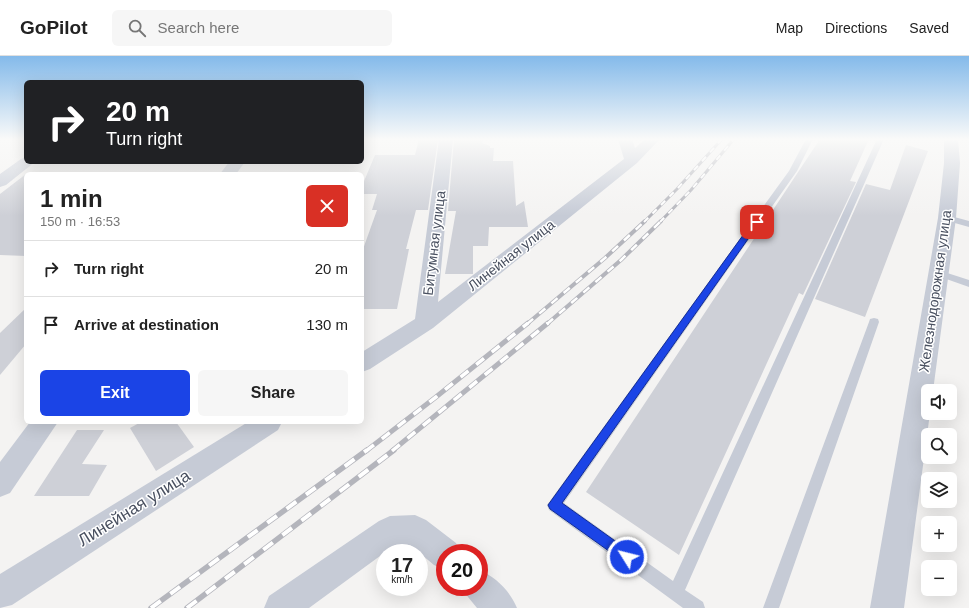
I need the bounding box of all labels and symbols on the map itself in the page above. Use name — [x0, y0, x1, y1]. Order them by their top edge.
street label: Битумная улица — [420, 189, 448, 296]
pin — [740, 205, 774, 239]
street label: Железнодорожная улица — [916, 209, 954, 373]
street label: Линейная улица — [464, 216, 558, 294]
street label: Линейная улица — [74, 466, 194, 550]
position arrow — [606, 536, 648, 578]
speed limit sign: 20 — [436, 544, 488, 596]

